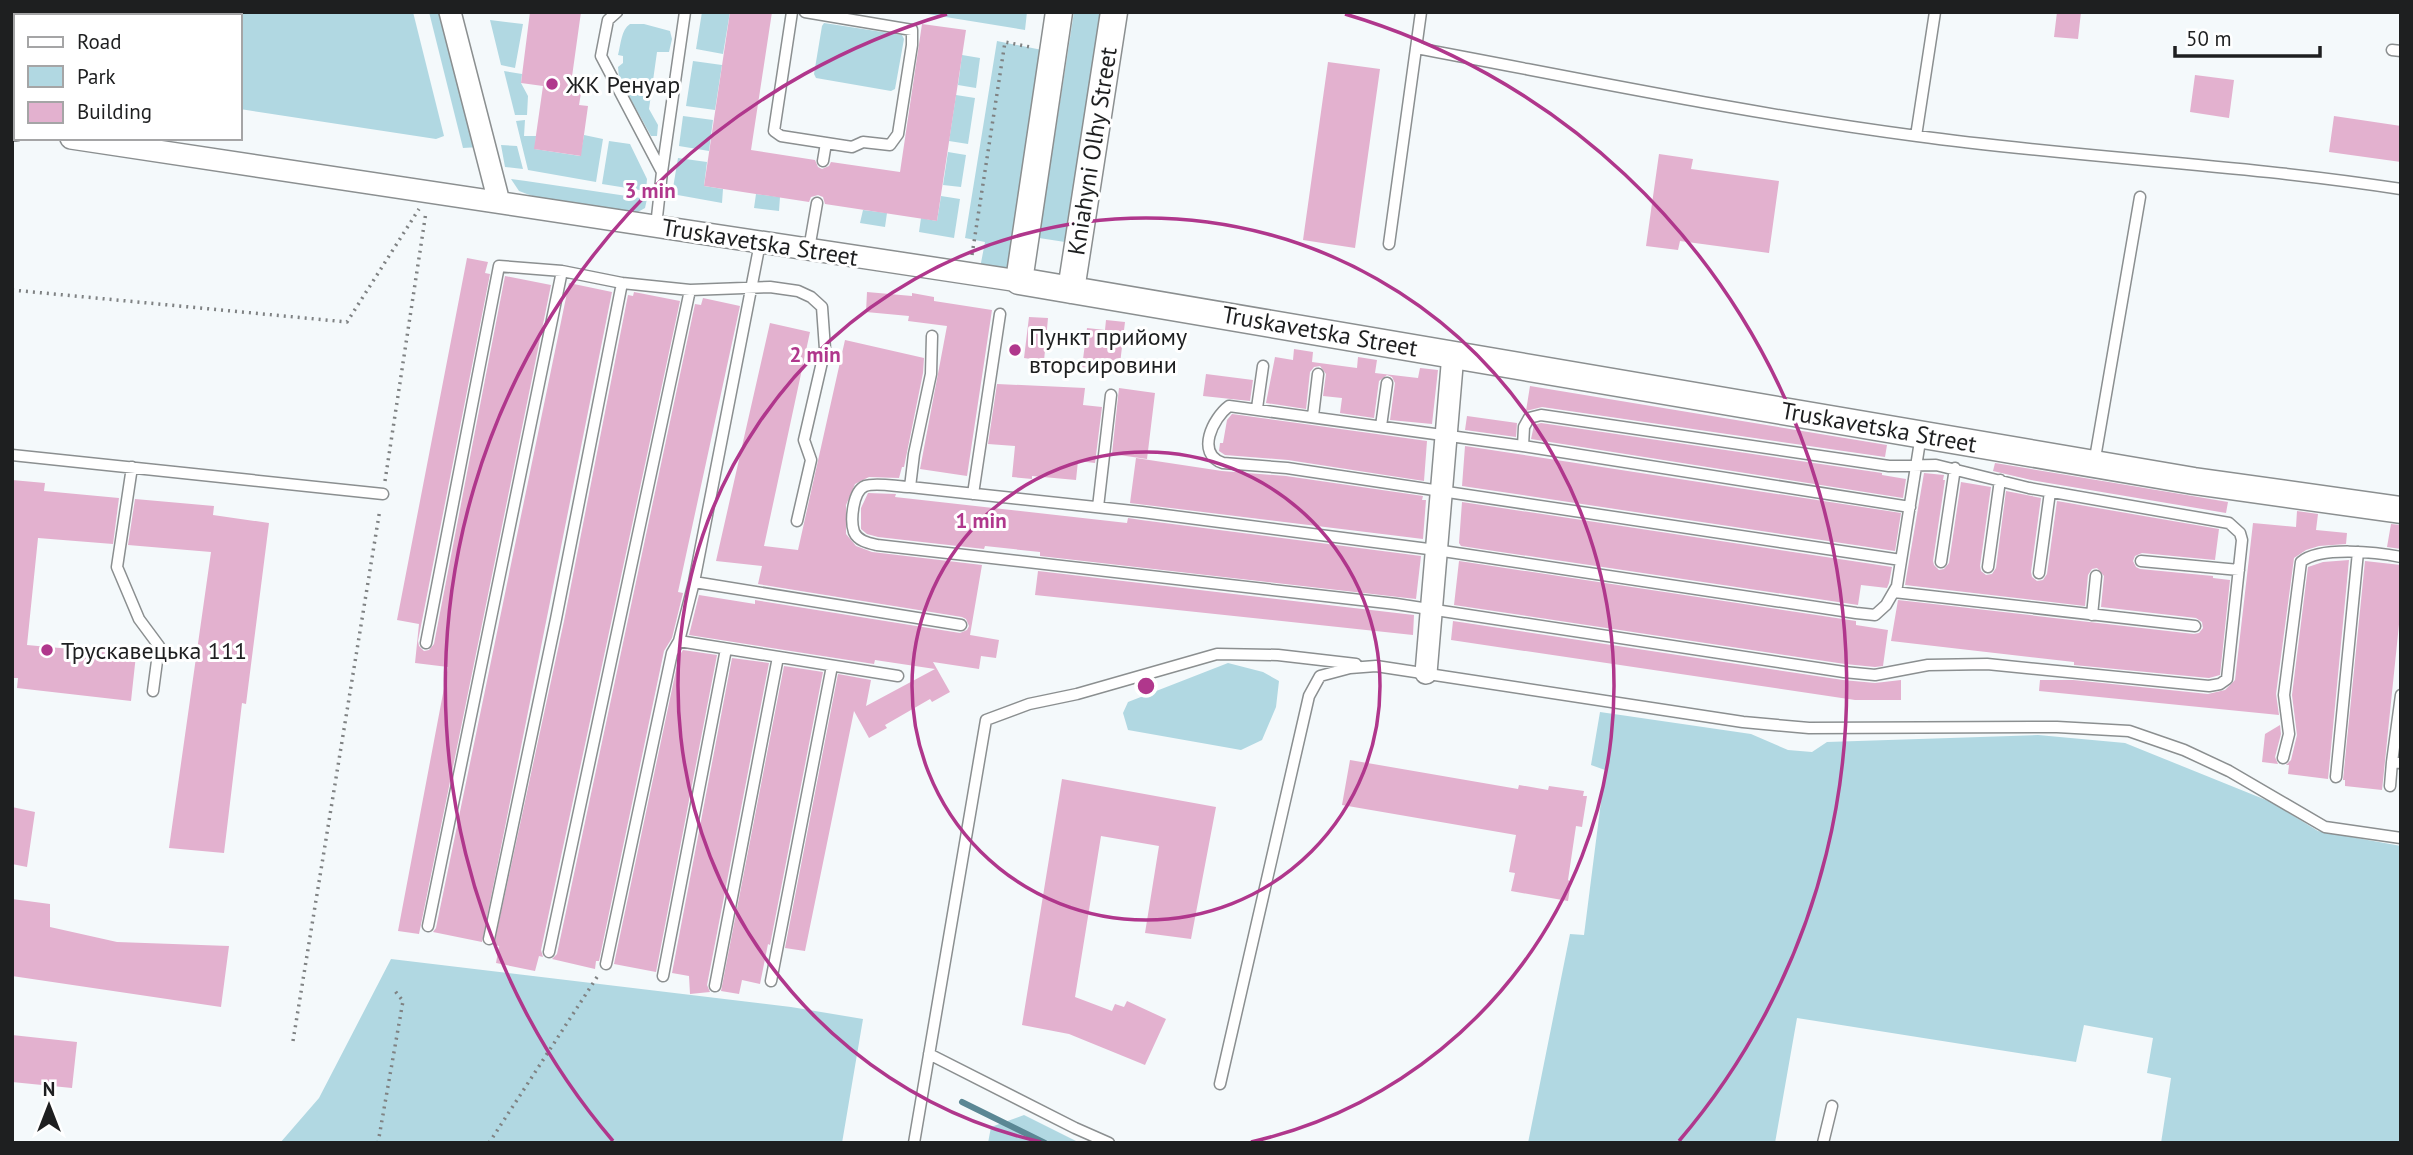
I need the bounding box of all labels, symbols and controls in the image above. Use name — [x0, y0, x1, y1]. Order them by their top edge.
legend — [14, 14, 242, 140]
scale bar — [2175, 14, 2320, 58]
text: 50 m — [2186, 25, 2232, 52]
text: Road — [77, 28, 121, 55]
street label: Kniahyni Olhy Street — [1060, 45, 1124, 257]
text: Park — [77, 63, 116, 90]
place label: ЖК Ренуар — [565, 69, 680, 100]
marker: ЖК Ренуар — [544, 76, 560, 92]
text: Building — [77, 98, 152, 125]
text: 3 min — [624, 177, 676, 204]
street label: Truskavetska Street — [660, 211, 860, 273]
street label: Truskavetska Street — [1220, 299, 1420, 363]
place label: Пункт прийому вторсировини — [1029, 321, 1187, 380]
text: 2 min — [789, 341, 841, 368]
marker: Пункт прийому вторсировини — [1007, 342, 1023, 358]
street label: Truskavetska Street — [1779, 395, 1979, 459]
text: 1 min — [955, 507, 1007, 534]
place label: Трускавецька 111 — [61, 635, 247, 666]
marker: Трускавецька 111 — [39, 642, 55, 658]
centre of rings — [1134, 674, 1158, 698]
north arrow — [14, 1071, 84, 1141]
text: N — [43, 1077, 55, 1101]

